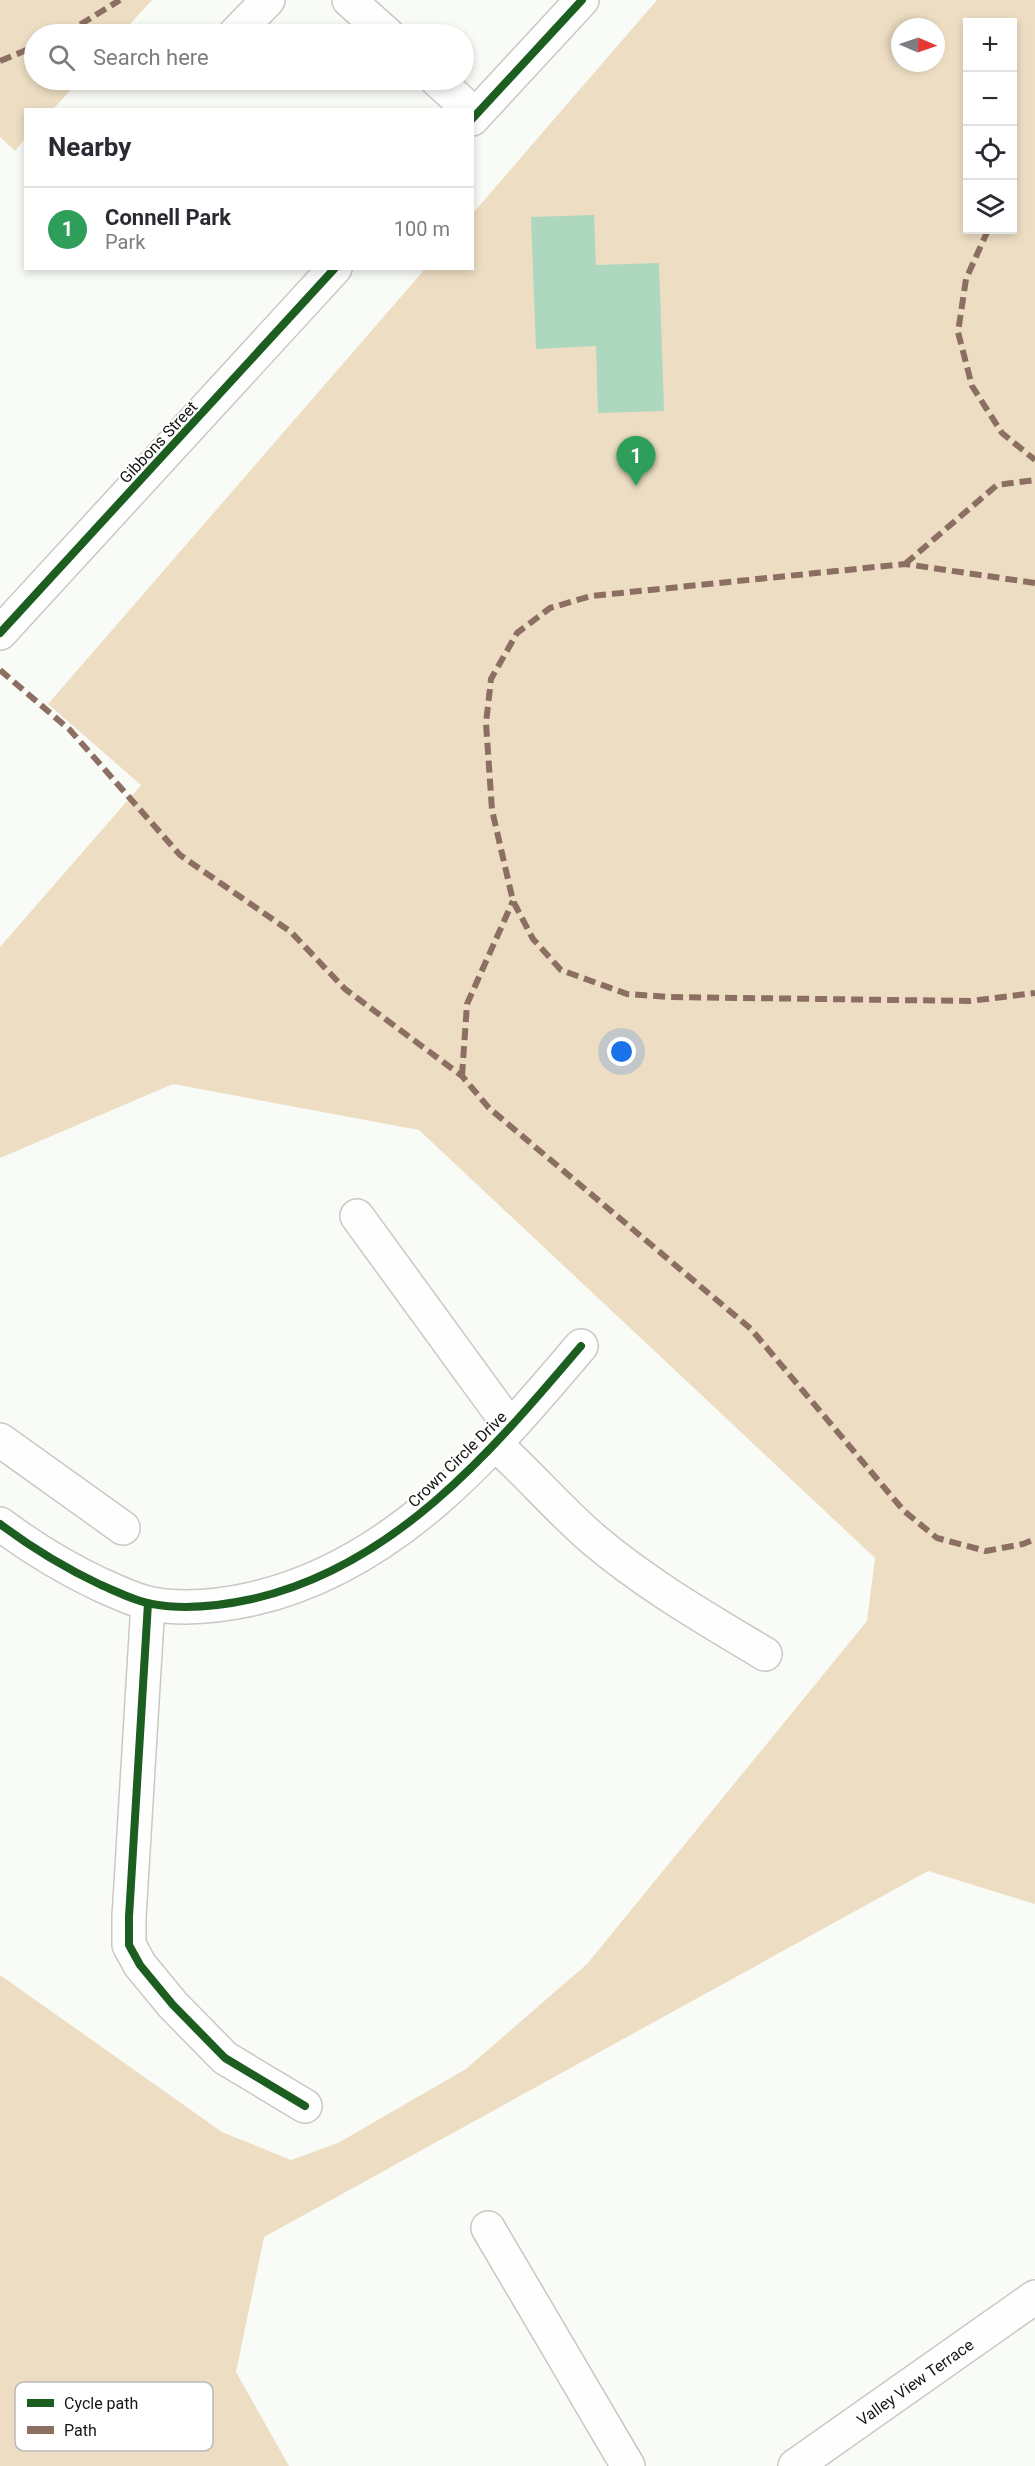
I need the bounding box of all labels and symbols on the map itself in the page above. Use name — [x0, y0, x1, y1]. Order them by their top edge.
north arrow — [891, 18, 945, 72]
street label: Gibbons Street — [116, 397, 201, 487]
pin: 1 — [616, 436, 656, 486]
your location — [607, 1037, 636, 1066]
street label: Crown Circle Drive — [404, 1407, 511, 1511]
street label: Valley View Terrace — [853, 2335, 977, 2430]
legend — [15, 2382, 213, 2451]
text: Cycle path — [64, 2394, 138, 2413]
text: Path — [64, 2421, 97, 2440]

